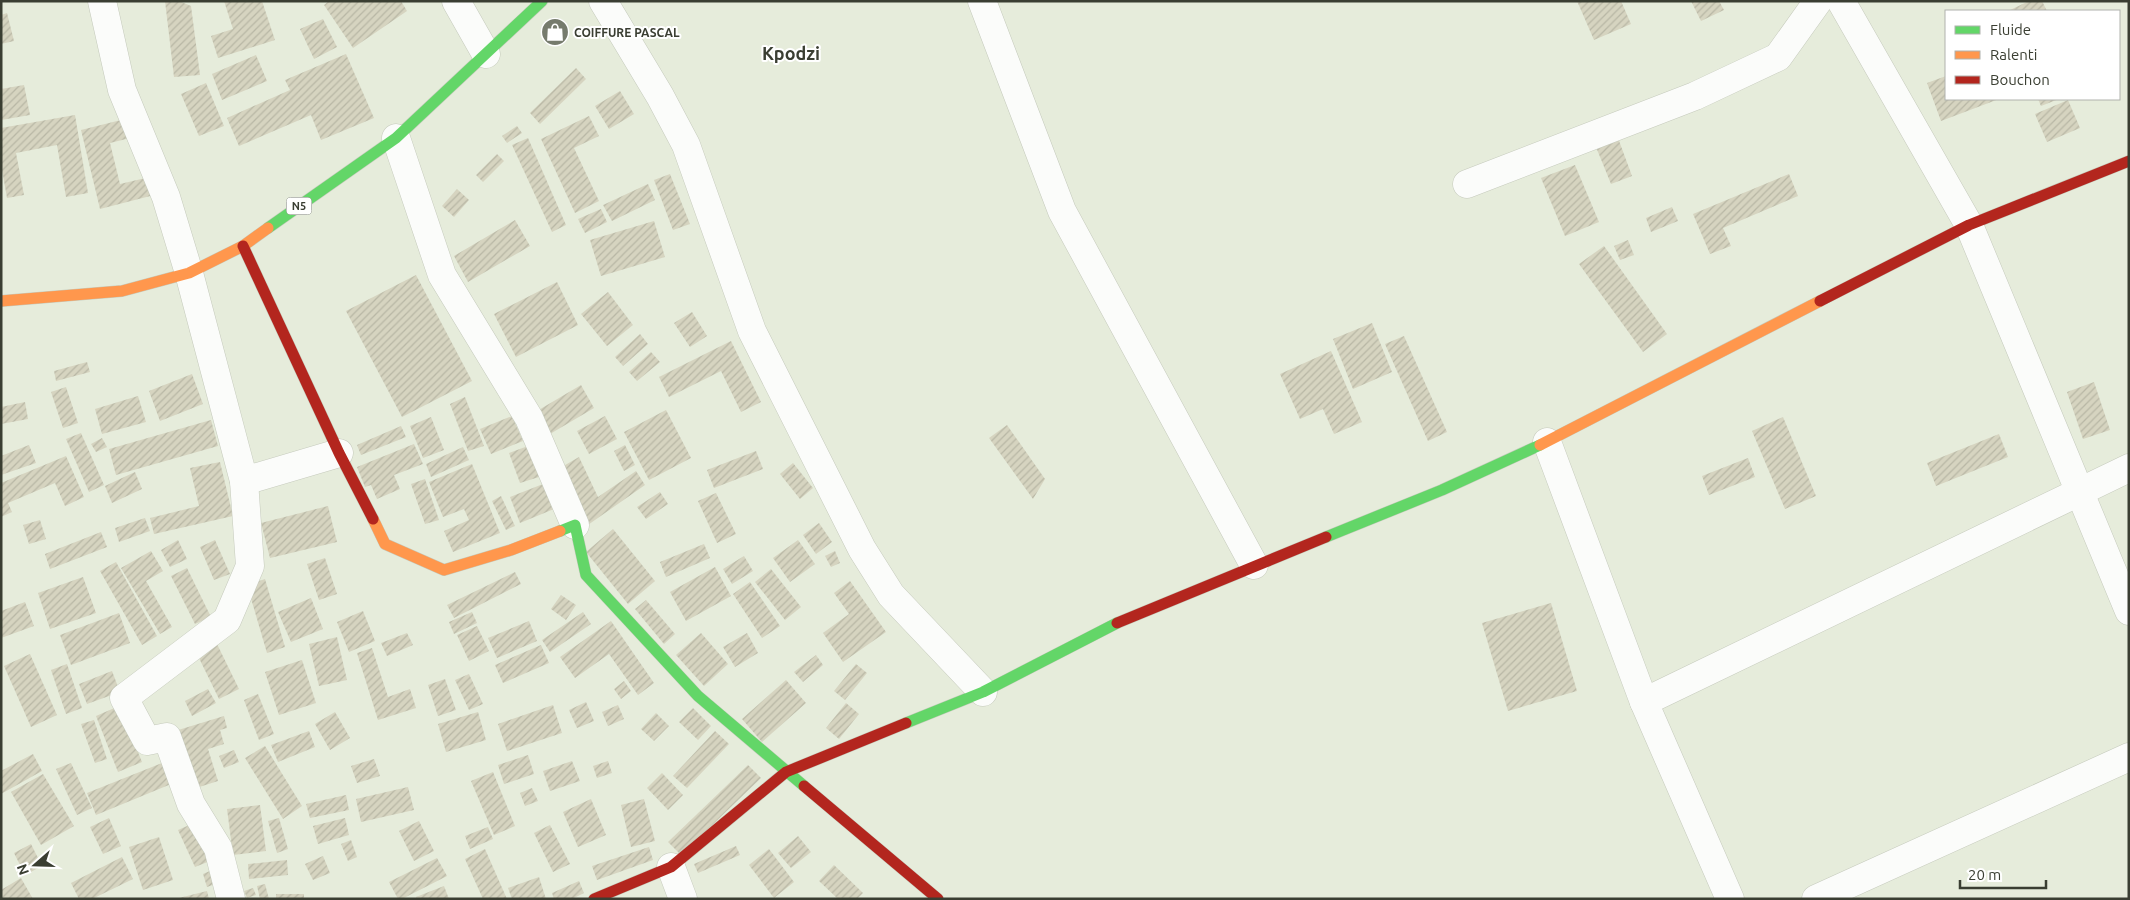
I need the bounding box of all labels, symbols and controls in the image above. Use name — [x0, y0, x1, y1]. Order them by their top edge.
legend — [1945, 10, 2120, 100]
shop icon: COIFFURE PASCAL — [540, 17, 570, 47]
text: Fluide — [1990, 21, 2031, 38]
place label: COIFFURE PASCAL — [574, 26, 680, 39]
district label: Kpodzi — [762, 43, 820, 63]
text: Ralenti — [1990, 46, 2037, 63]
text: Bouchon — [1990, 71, 2050, 88]
road number: N5 — [286, 198, 312, 215]
north arrow — [10, 840, 60, 890]
scale bar — [1960, 858, 2046, 890]
text: N — [13, 862, 32, 877]
text: 20 m — [1968, 866, 2001, 883]

